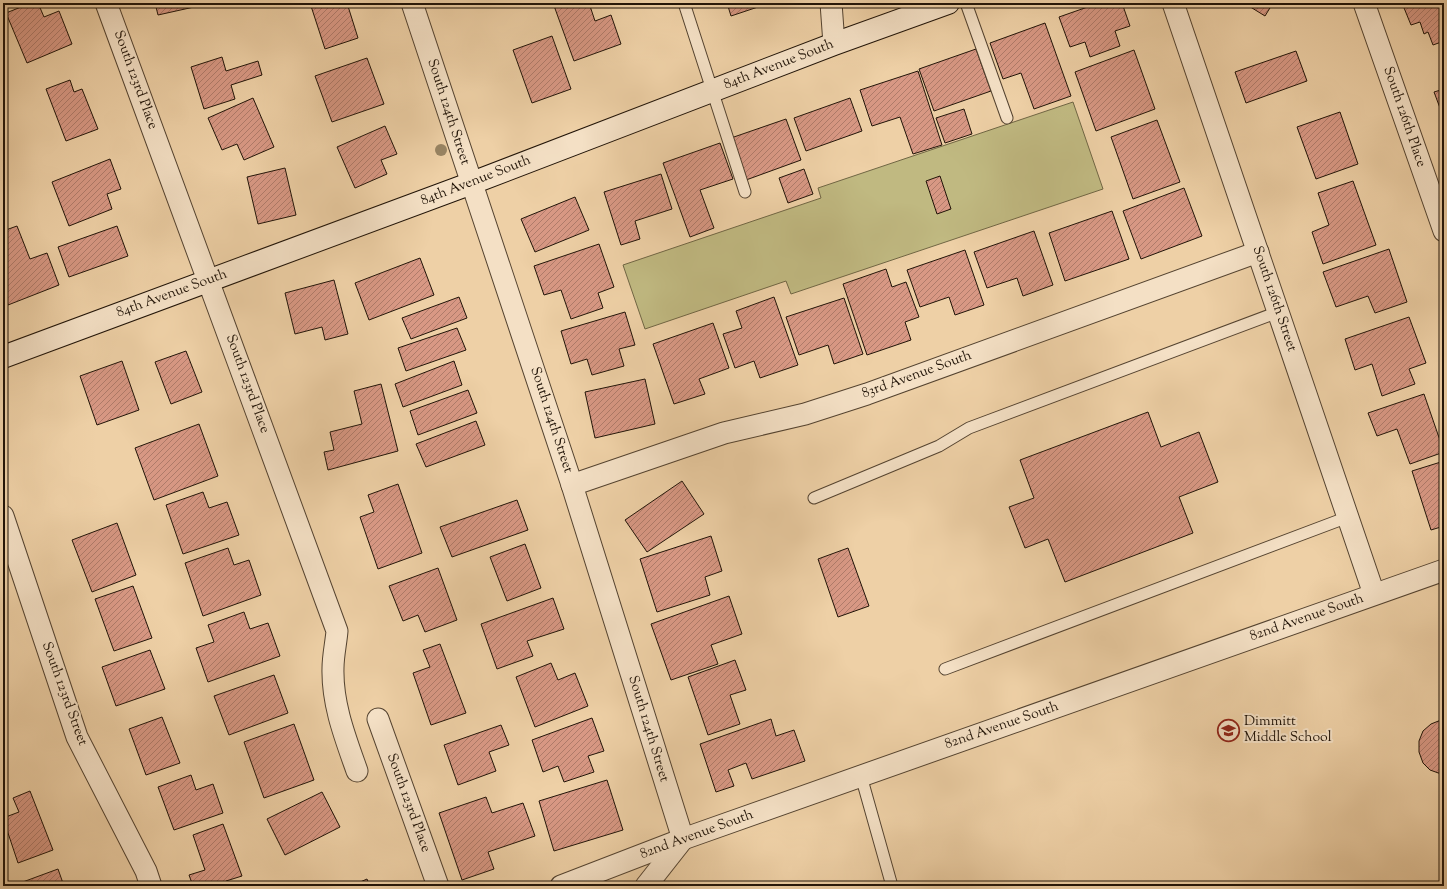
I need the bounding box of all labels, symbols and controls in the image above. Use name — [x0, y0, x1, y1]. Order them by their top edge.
street label: South 123rd Place — [108, 28, 162, 132]
street label: 84th Avenue South — [721, 35, 837, 95]
street label: South 124th Street — [421, 56, 475, 168]
street label: South 126th Place — [1377, 64, 1431, 170]
street label: 84th Avenue South — [418, 151, 534, 211]
street label: South 126th Street — [1247, 244, 1301, 355]
street label: 84th Avenue South — [114, 265, 230, 323]
street label: South 123rd Place — [220, 332, 274, 436]
street label: 83rd Avenue South — [859, 346, 975, 404]
street label: South 124th Street — [524, 364, 578, 476]
street label: 82nd Avenue South — [1247, 589, 1367, 647]
street label: South 123rd Street — [36, 639, 92, 749]
street label: South 124th Street — [622, 673, 674, 785]
street label: 82nd Avenue South — [942, 697, 1062, 755]
place label: Dimmitt Middle School — [1244, 712, 1332, 748]
school or university icon: Dimmitt Middle School — [1216, 717, 1242, 743]
street label: South 123rd Place — [381, 751, 435, 855]
street label: 82nd Avenue South — [638, 805, 756, 865]

